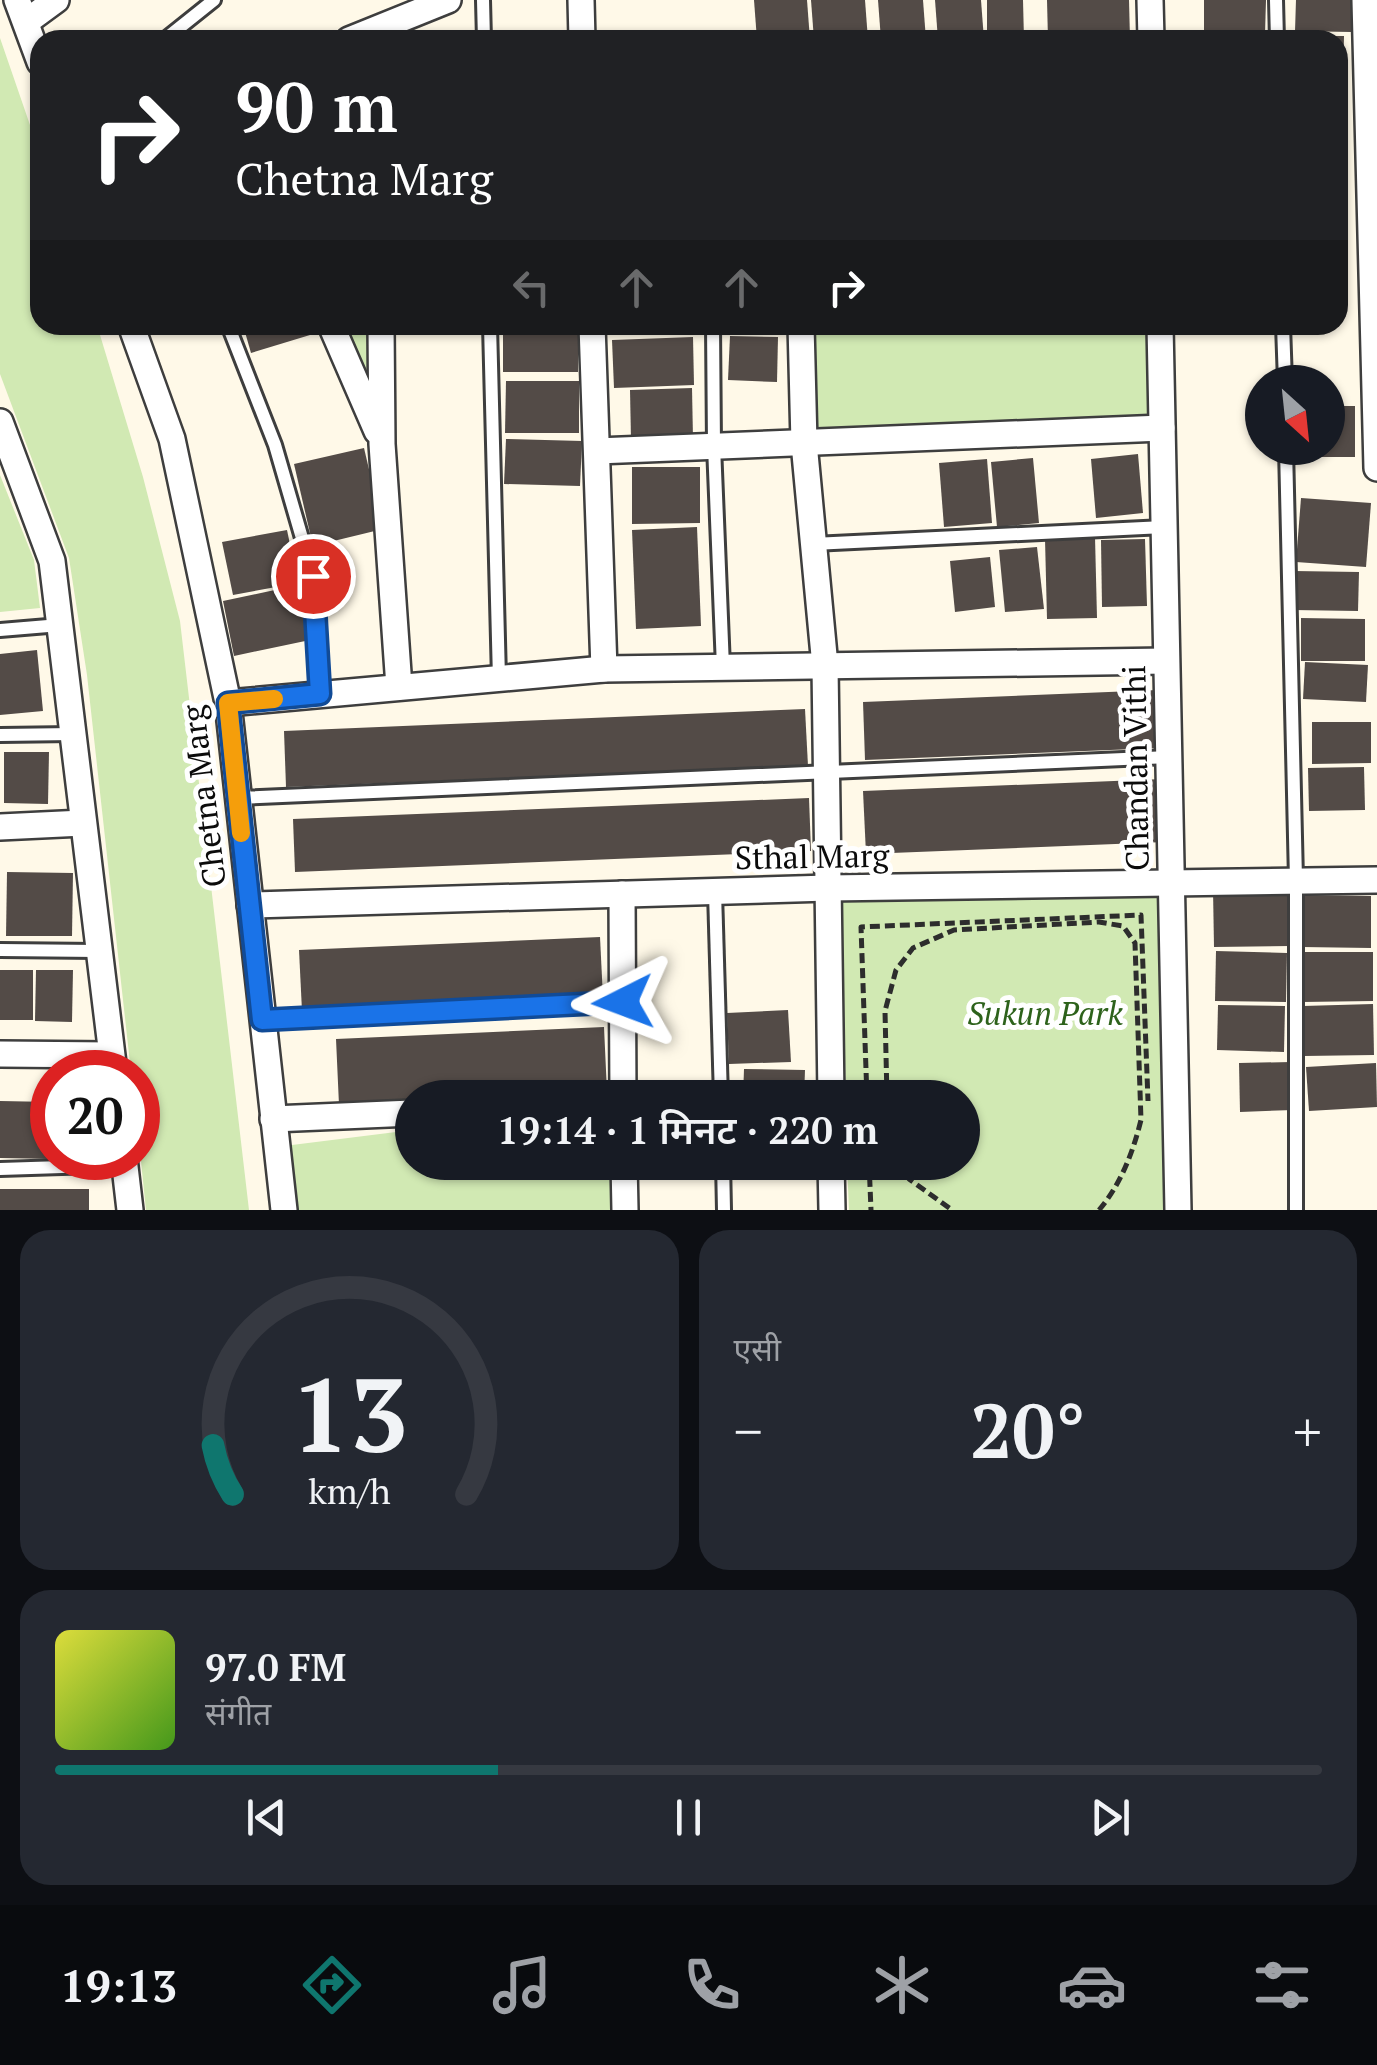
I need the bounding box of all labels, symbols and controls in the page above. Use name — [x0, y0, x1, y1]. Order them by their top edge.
text: 90 m — [235, 59, 398, 152]
icon: right — [70, 70, 200, 200]
text: Chetna Marg — [235, 148, 493, 208]
icon: left — [504, 260, 559, 315]
icon: ahead — [609, 260, 664, 315]
icon: ahead — [714, 260, 769, 315]
icon: right — [819, 260, 874, 315]
north arrow — [1245, 365, 1345, 465]
map controls — [1245, 365, 1345, 465]
pin — [271, 534, 356, 619]
icon: arrive — [286, 549, 341, 604]
street label: Chandan Vithi — [1112, 665, 1158, 871]
street label: Chetna Marg — [171, 701, 235, 890]
street label: Sthal Marg — [734, 834, 891, 878]
position arrow — [571, 950, 675, 1054]
park label: Sukun Park — [967, 992, 1123, 1034]
speed limit sign: 20 — [30, 1050, 160, 1180]
text: 19:14 · 1 मिनट · 220 m — [497, 1105, 878, 1155]
text: एसी — [734, 1328, 781, 1370]
text: 13 — [290, 1344, 408, 1482]
text: 20° — [970, 1380, 1086, 1479]
text: − — [734, 1394, 763, 1467]
text: + — [1293, 1394, 1322, 1467]
text: km/h — [308, 1467, 391, 1514]
text: 97.0 FM — [205, 1642, 346, 1692]
text: संगीत — [205, 1692, 271, 1734]
icon: previous — [239, 1790, 294, 1845]
icon: pause — [661, 1790, 716, 1845]
icon: next — [1083, 1790, 1138, 1845]
icon: directions — [297, 1950, 367, 2020]
icon: music — [487, 1950, 557, 2020]
icon: phone — [677, 1950, 747, 2020]
icon: climate — [867, 1950, 937, 2020]
icon: car — [1057, 1950, 1127, 2020]
icon: filters — [1247, 1950, 1317, 2020]
text: 19:13 — [60, 1955, 177, 2015]

